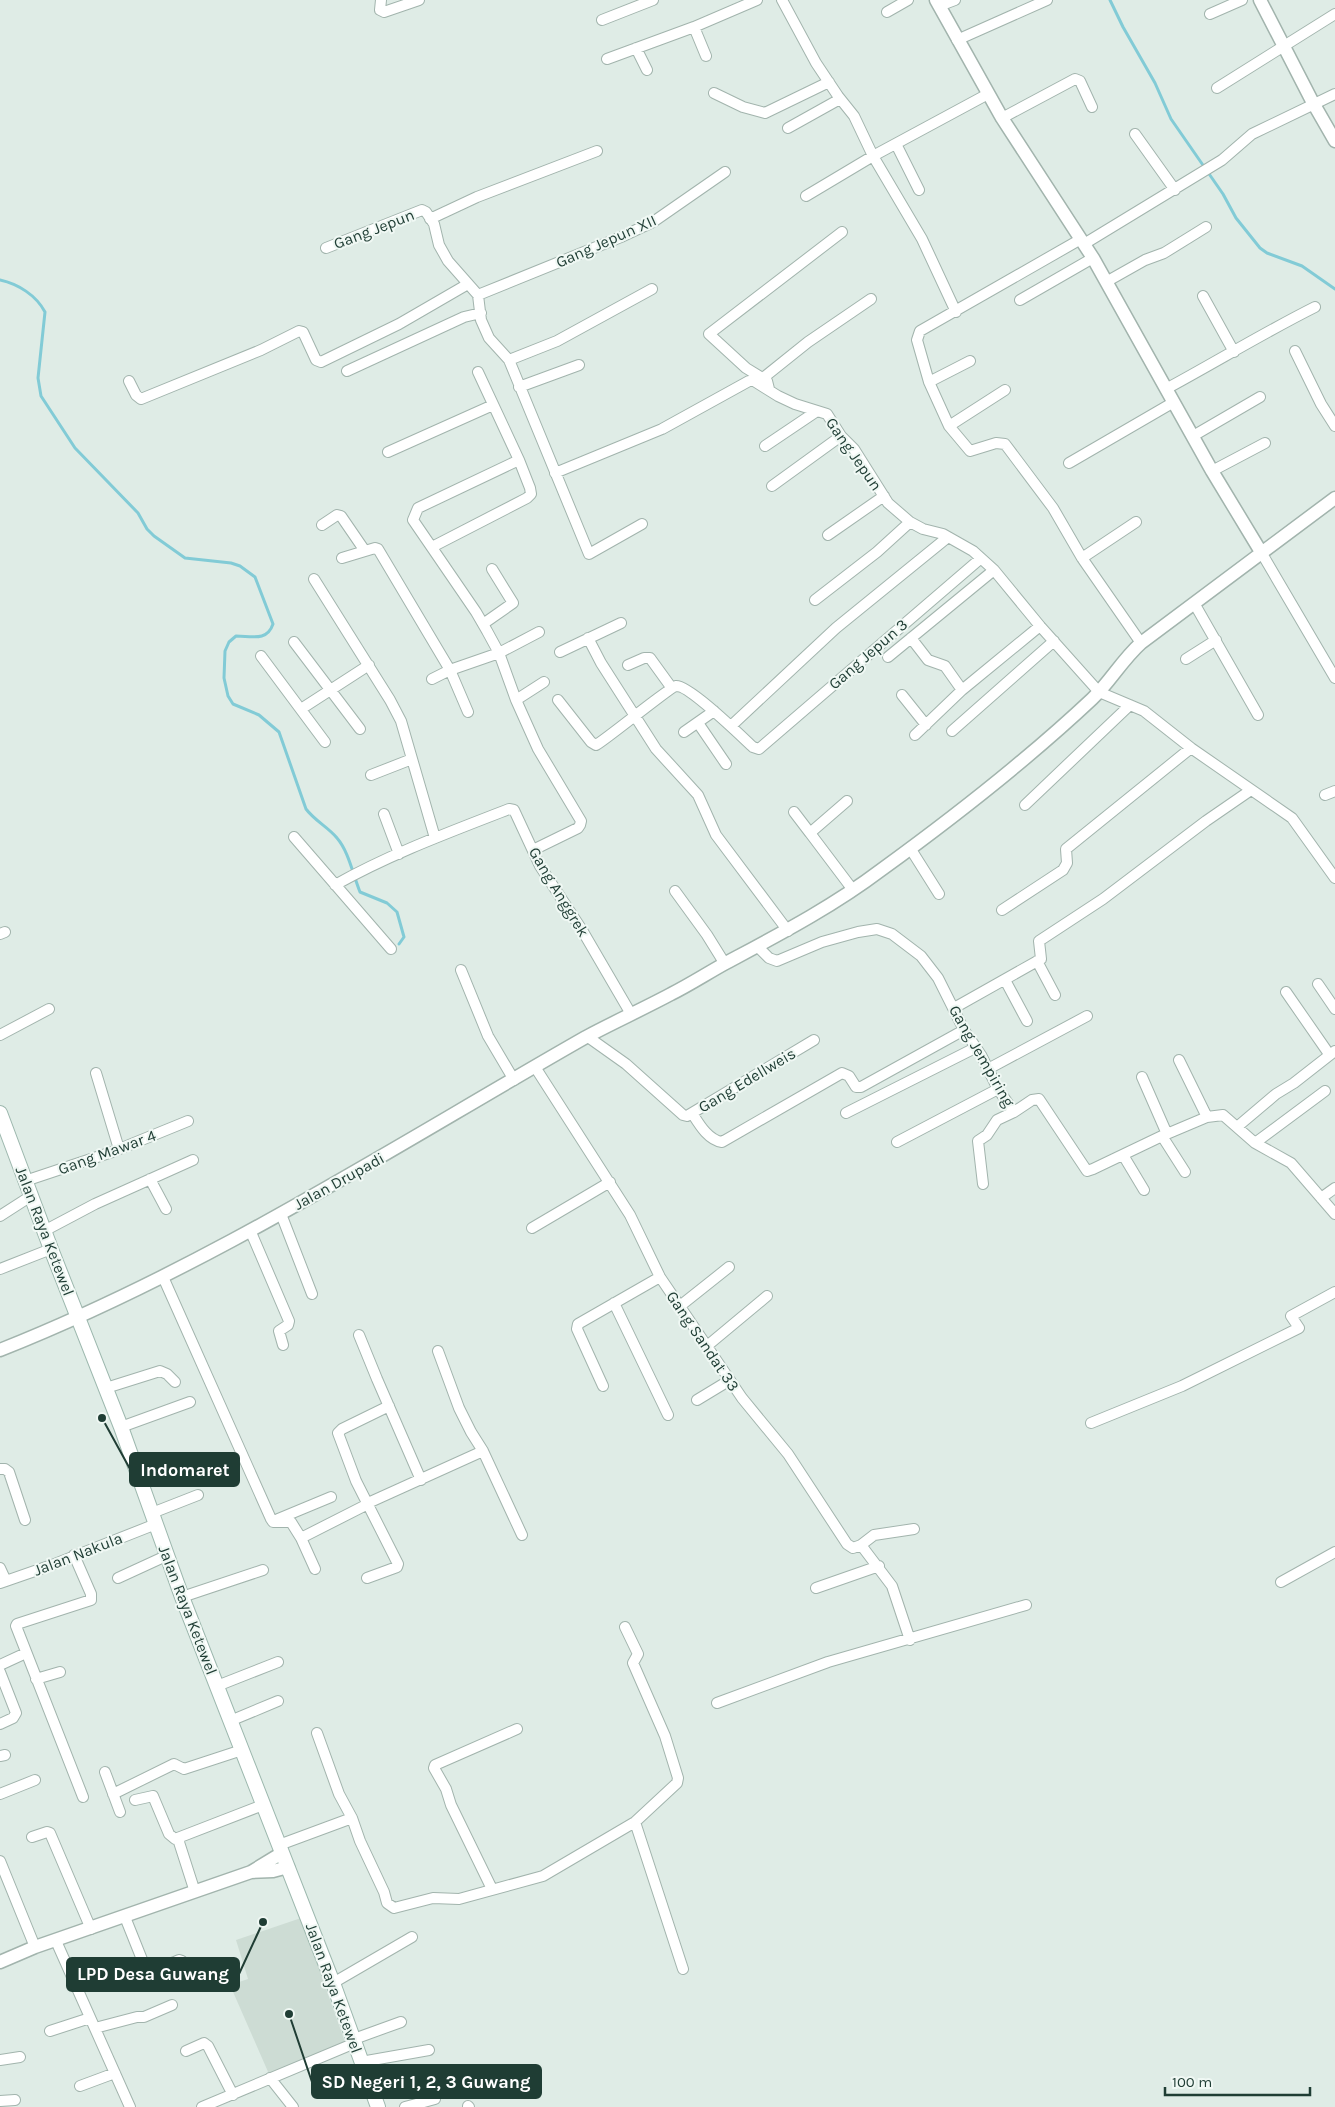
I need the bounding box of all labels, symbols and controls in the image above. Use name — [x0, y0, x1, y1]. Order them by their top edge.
street label: Gang Jepun — [331, 205, 417, 253]
street label: Gang Jepun XII — [553, 210, 659, 272]
street label: Gang Jepun — [822, 414, 886, 494]
street label: Gang Jepun 3 — [825, 615, 911, 693]
street label: Gang Anggrek — [525, 844, 593, 940]
street label: Gang Jempiring — [945, 1002, 1019, 1110]
street label: Gang Edellweis — [695, 1043, 799, 1117]
street label: Gang Mawar 4 — [55, 1125, 159, 1179]
street label: Jalan Drupadi — [290, 1148, 388, 1214]
street label: Jalan Raya Ketewel — [12, 1164, 78, 1298]
street label: Gang Sandat 33 — [662, 1287, 744, 1395]
callout: Indomaret — [130, 1453, 239, 1486]
text: Indomaret — [140, 1459, 230, 1481]
street label: Jalan Nakula — [31, 1528, 125, 1580]
street label: Jalan Raya Ketewel — [155, 1543, 221, 1677]
street label: Jalan Raya Ketewel — [302, 1920, 366, 2056]
callout: LPD Desa Guwang — [67, 1958, 239, 1991]
text: LPD Desa Guwang — [77, 1963, 230, 1985]
scale bar — [1165, 2064, 1310, 2096]
callout: SD Negeri 1, 2, 3 Guwang — [312, 2065, 541, 2098]
text: SD Negeri 1, 2, 3 Guwang — [322, 2071, 531, 2093]
text: 100 m — [1172, 2073, 1212, 2091]

